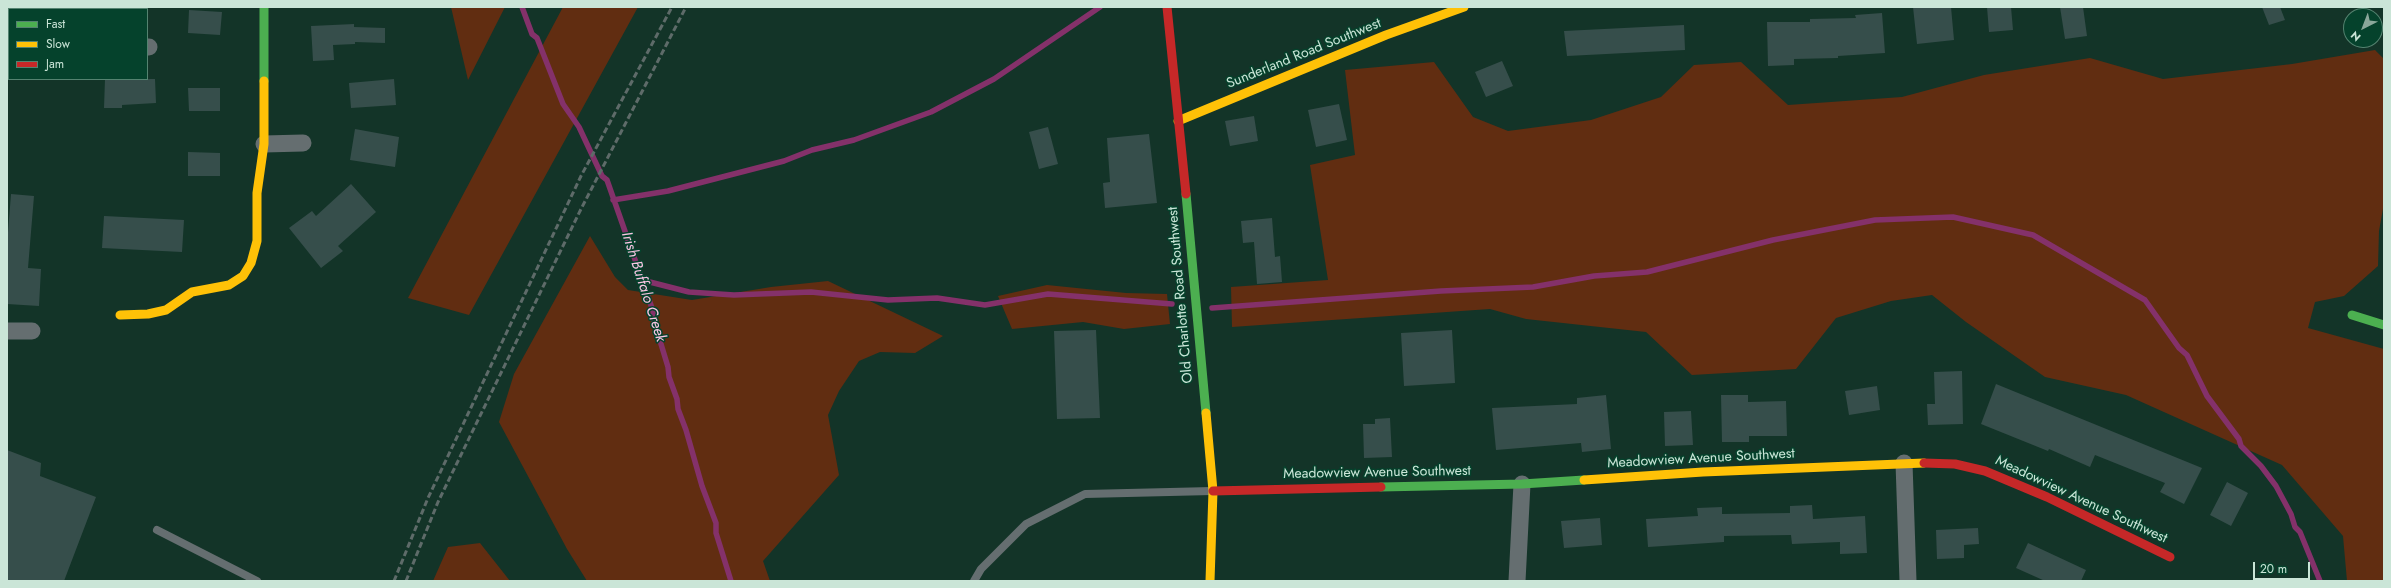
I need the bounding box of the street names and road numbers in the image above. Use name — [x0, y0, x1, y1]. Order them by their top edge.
street label: Sunderland Road Southwest — [1224, 15, 1384, 93]
street label: Old Charlotte Road Southwest — [1165, 206, 1197, 384]
street label: Meadowview Avenue Southwest — [1607, 446, 1795, 472]
street label: Meadowview Avenue Southwest — [1992, 453, 2170, 547]
street label: Meadowview Avenue Southwest — [1283, 463, 1471, 483]

